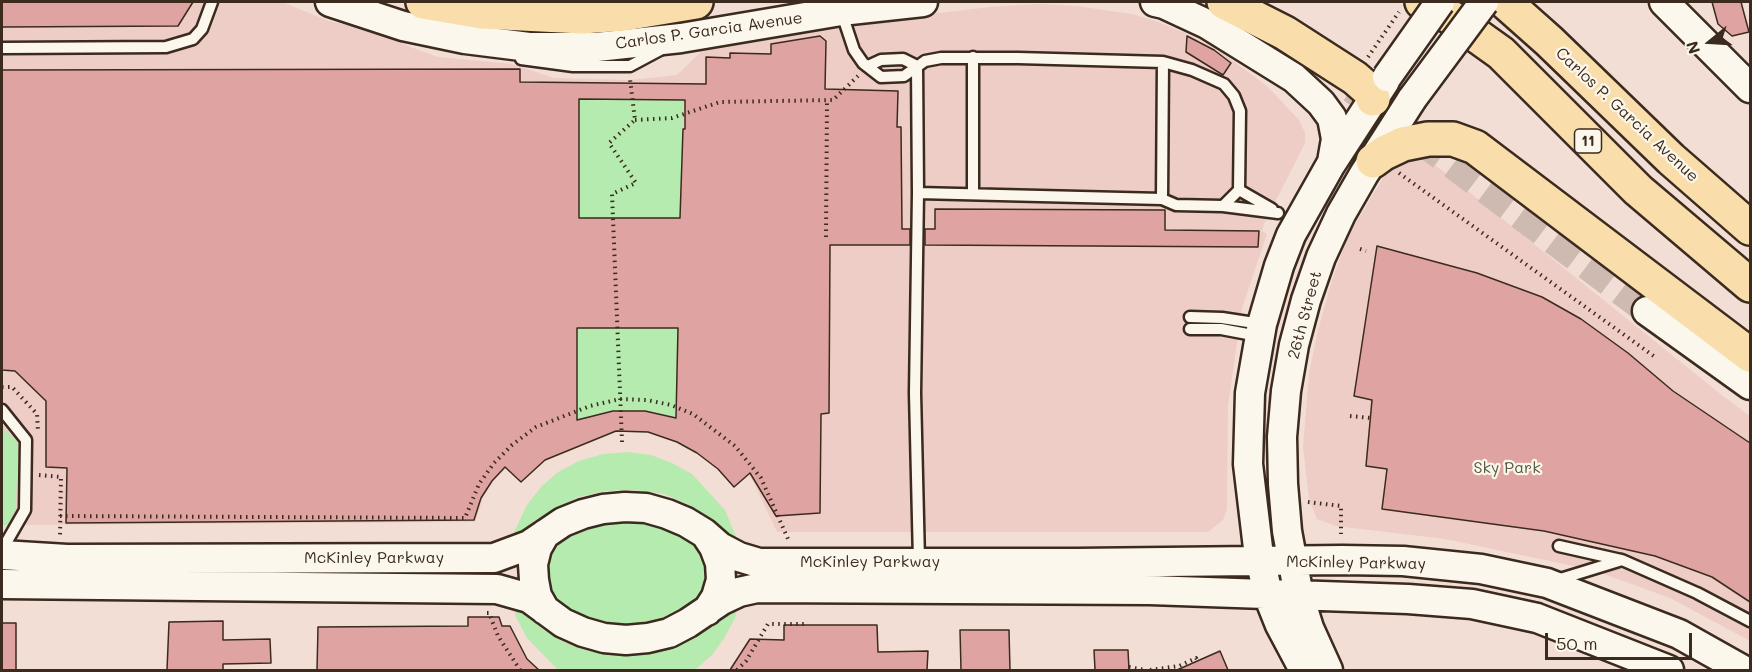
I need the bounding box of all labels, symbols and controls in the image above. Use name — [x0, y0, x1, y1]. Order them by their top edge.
street label: Carlos P. Garcia Avenue — [614, 8, 804, 54]
north arrow — [1680, 12, 1740, 72]
text: N — [1681, 39, 1704, 57]
street label: Carlos P. Garcia Avenue — [1552, 44, 1702, 186]
road number: 11 — [1574, 129, 1602, 153]
street label: 26th Street — [1284, 269, 1326, 361]
park label: Sky Park — [1473, 458, 1541, 478]
street label: McKinley Parkway — [304, 548, 444, 568]
street label: McKinley Parkway — [800, 552, 940, 572]
street label: McKinley Parkway — [1286, 552, 1426, 574]
scale bar — [1548, 621, 1695, 659]
text: 50 m — [1556, 631, 1598, 655]

